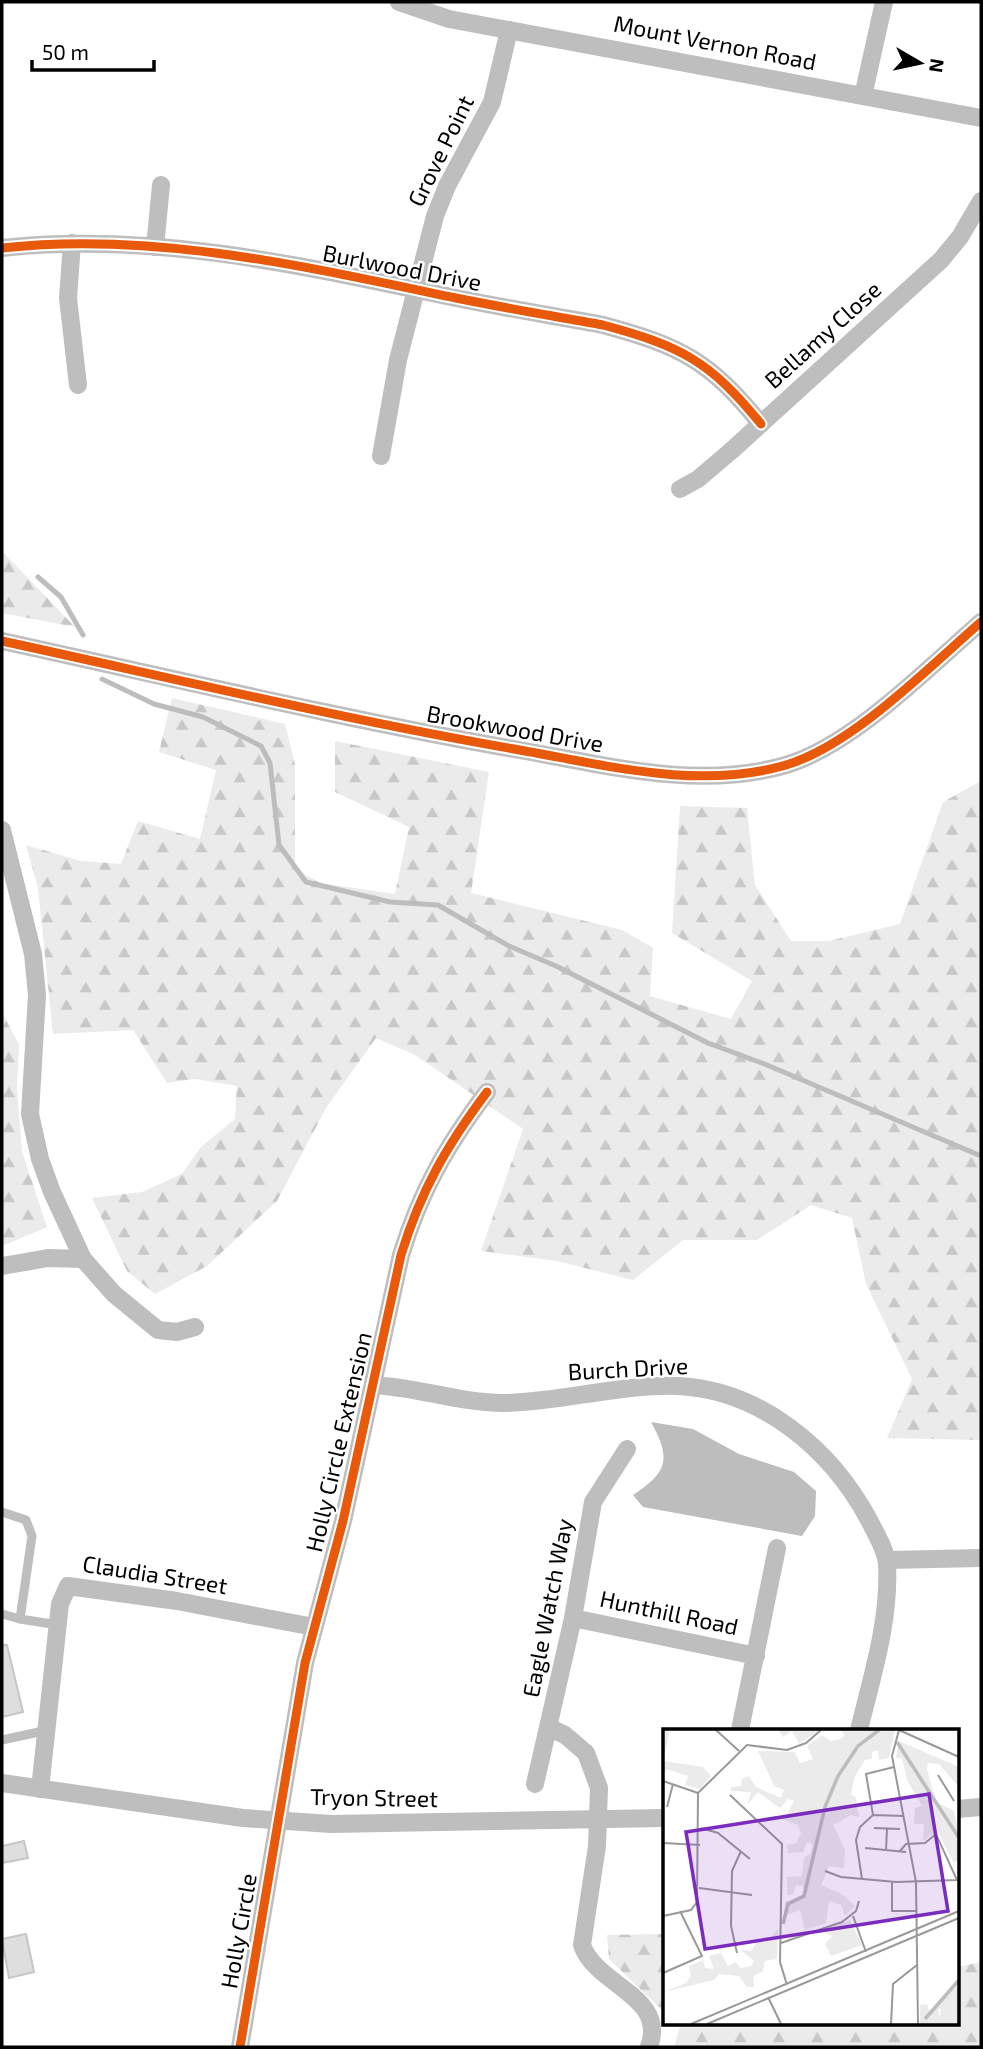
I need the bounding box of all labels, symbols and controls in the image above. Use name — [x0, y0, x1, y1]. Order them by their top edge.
street label: Mount Vernon Road — [612, 9, 819, 75]
scale bar — [32, 28, 154, 72]
north arrow — [885, 28, 955, 98]
text: 50 m — [42, 39, 89, 64]
text: N — [925, 57, 950, 74]
street label: Grove Point — [401, 90, 479, 211]
street label: Burlwood Drive — [320, 238, 484, 296]
street label: Bellamy Close — [758, 275, 886, 394]
street label: Brookwood Drive — [425, 699, 606, 757]
street label: Holly Circle Extension — [299, 1329, 377, 1555]
street label: Burch Drive — [567, 1351, 689, 1385]
street label: Eagle Watch Way — [516, 1516, 578, 1699]
street label: Claudia Street — [81, 1549, 230, 1599]
street label: Hunthill Road — [597, 1584, 741, 1640]
inset map — [663, 1729, 958, 2024]
street label: Tryon Street — [310, 1782, 438, 1812]
street label: Holly Circle — [214, 1871, 262, 1991]

